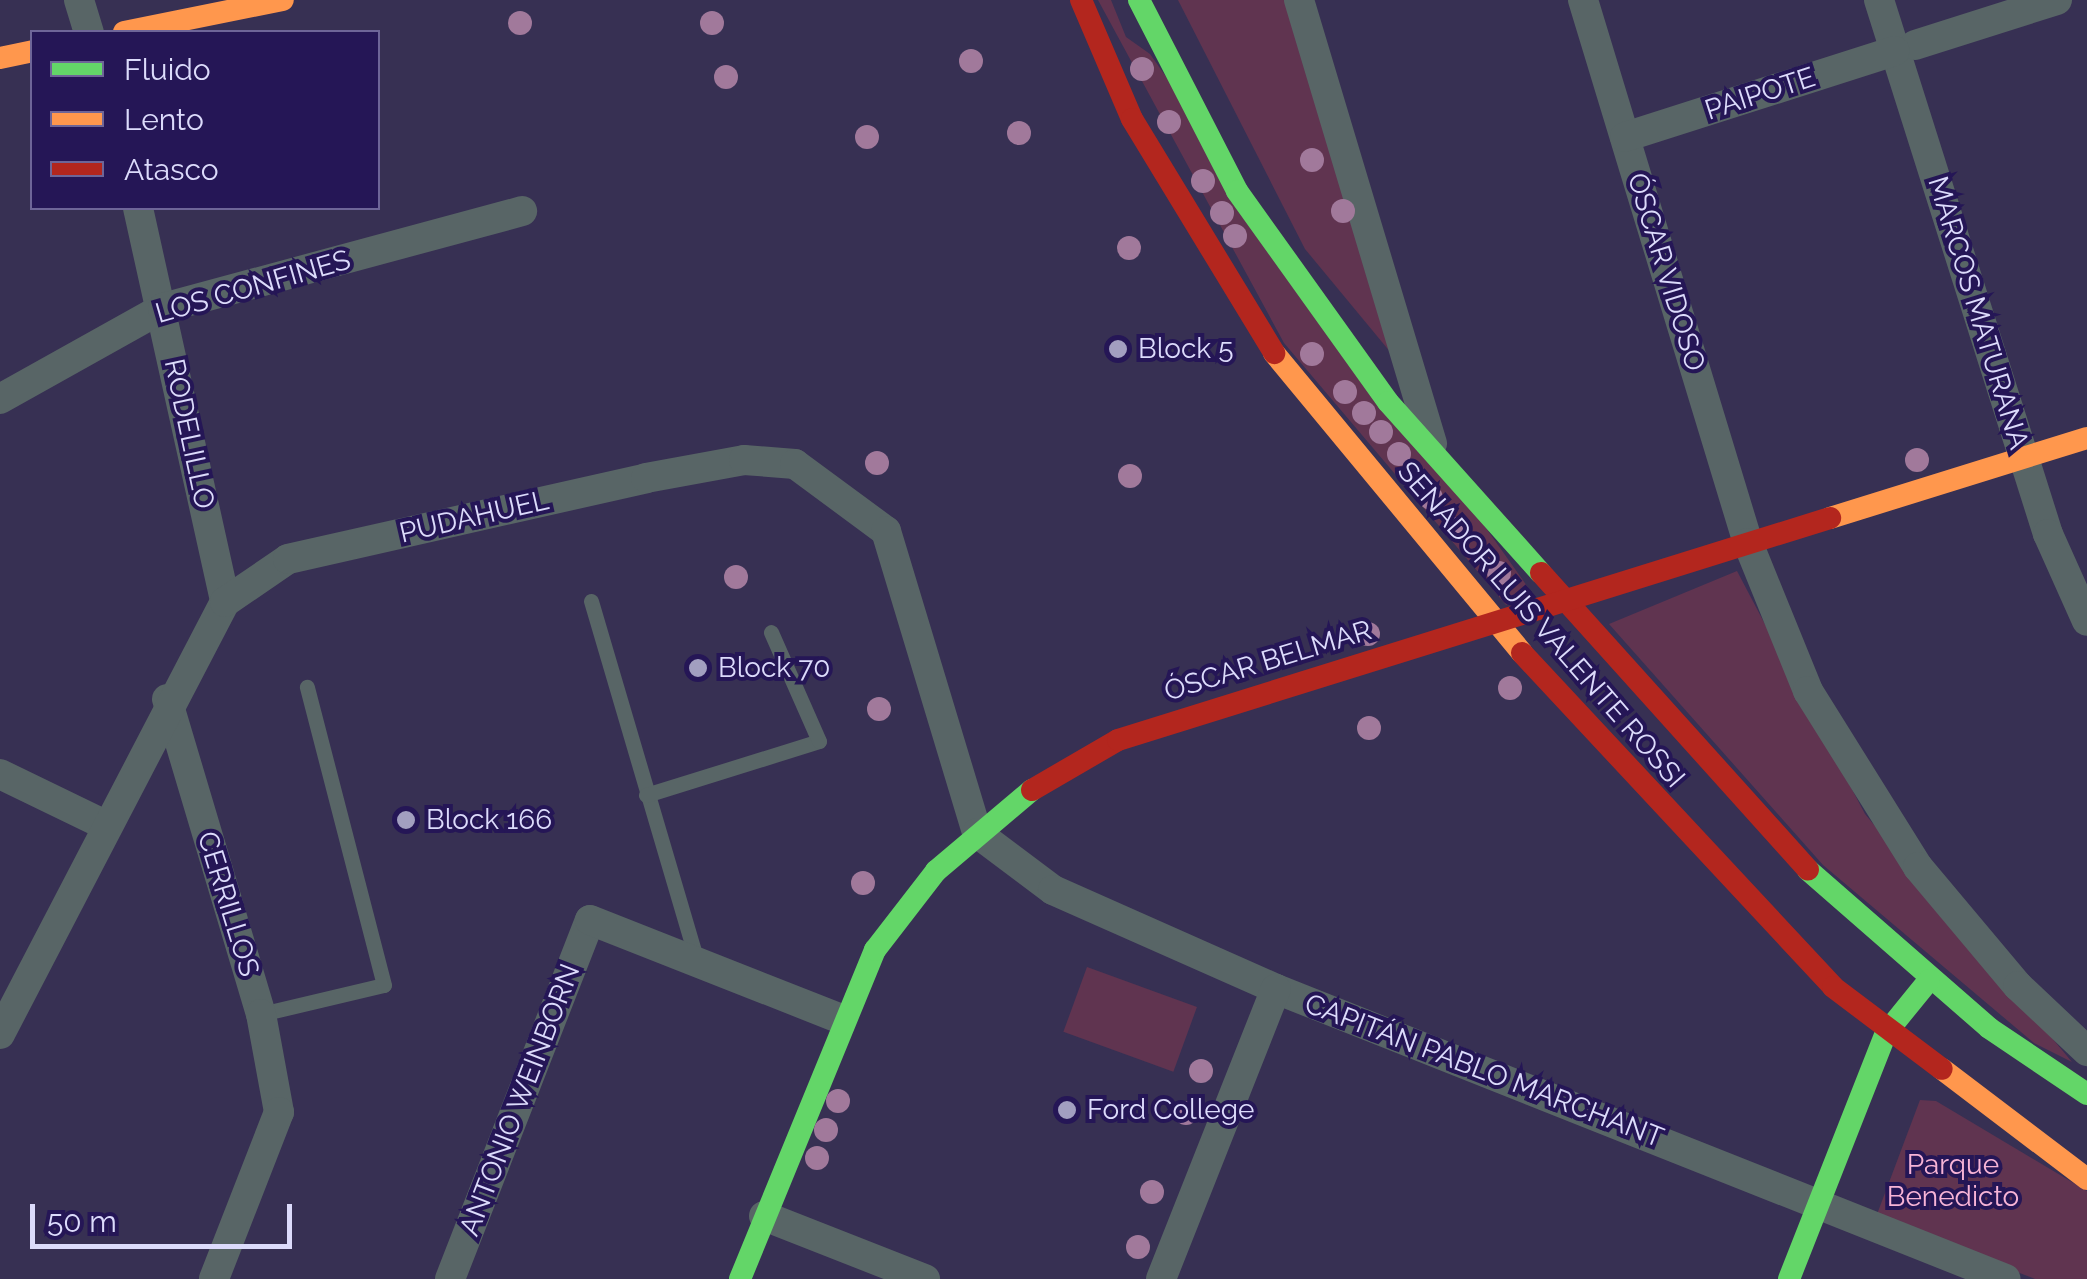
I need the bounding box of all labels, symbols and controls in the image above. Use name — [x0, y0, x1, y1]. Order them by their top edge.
legend — [30, 30, 380, 210]
text: Fluido — [124, 52, 211, 87]
street label: PAIPOTE — [1701, 60, 1819, 128]
text: Lento — [124, 102, 204, 137]
text: Atasco — [124, 152, 219, 187]
street label: ÓSCAR VIDOSO — [1620, 168, 1712, 376]
street label: MARCOS MATURANA — [1921, 173, 2035, 453]
street label: LOS CONFINES — [152, 243, 354, 331]
place label: Block 5 — [1138, 332, 1234, 366]
marker: Block 5 — [1107, 338, 1129, 360]
street label: RODELILLO — [157, 356, 221, 512]
street label: SENADOR LUIS VALENTE ROSSI — [1390, 455, 1692, 795]
street label: PUDAHUEL — [396, 484, 552, 550]
street label: ÓSCAR BELMAR — [1160, 613, 1376, 709]
place label: Block 70 — [718, 651, 830, 685]
marker: Block 70 — [687, 657, 709, 679]
place label: Block 166 — [426, 803, 552, 837]
marker: Block 166 — [395, 809, 417, 831]
street label: CERRILLOS — [190, 828, 266, 980]
street label: ANTONIO WEINBORN — [453, 959, 587, 1241]
street label: CAPITÁN PABLO MARCHANT — [1300, 987, 1668, 1155]
place label: Ford College — [1087, 1093, 1255, 1127]
marker: Ford College — [1056, 1099, 1078, 1121]
park label: Parque Benedicto — [1887, 1148, 2019, 1214]
scale bar — [35, 1184, 298, 1246]
text: 50 m — [47, 1204, 117, 1239]

